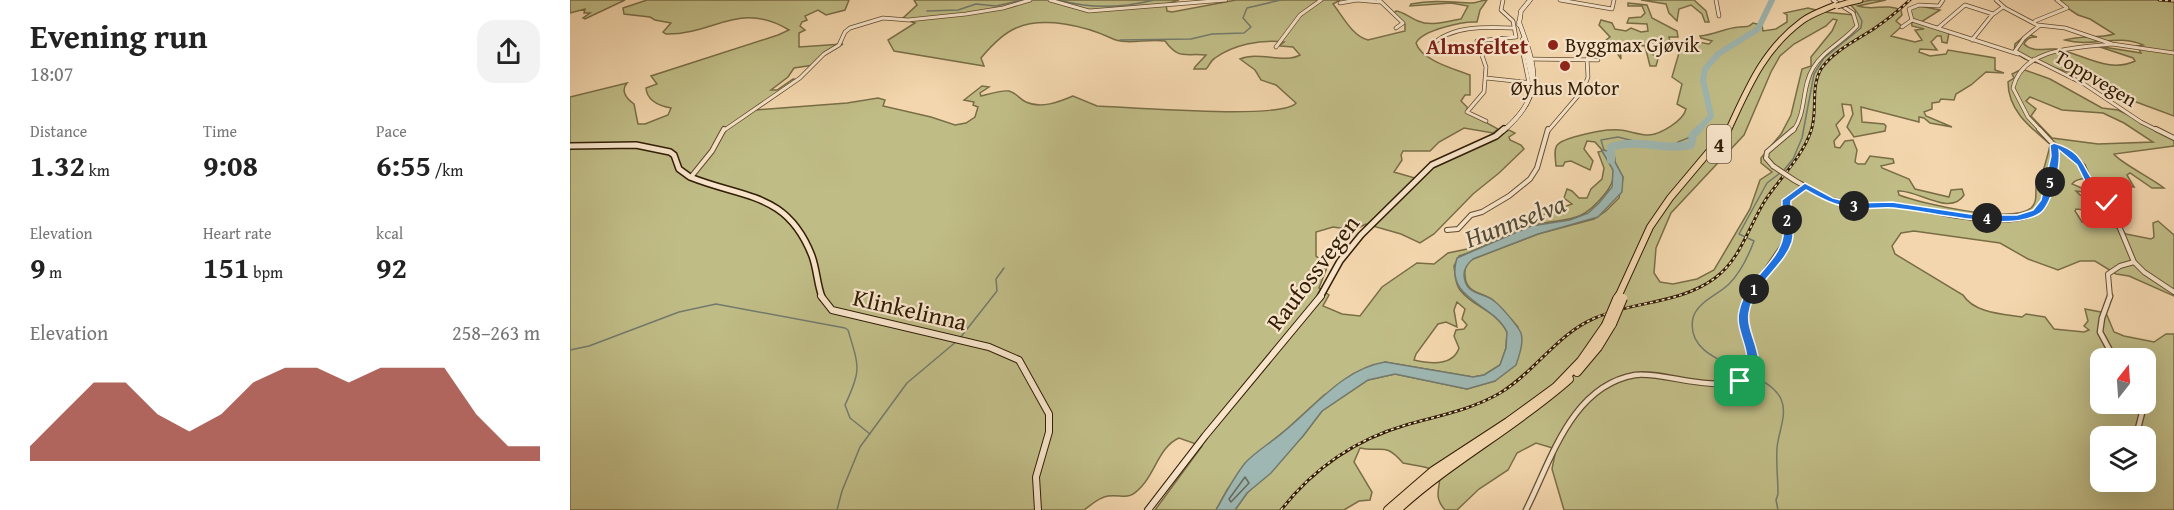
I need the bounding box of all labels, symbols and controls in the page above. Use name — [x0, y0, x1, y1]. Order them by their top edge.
text: Evening run — [30, 12, 207, 60]
button: share — [477, 20, 540, 83]
district label: Almsfeltet — [1426, 30, 1529, 62]
place label: Byggmax Gjøvik — [1565, 30, 1701, 59]
marker: Byggmax Gjøvik — [1546, 38, 1560, 52]
street label: Toppvegen — [2050, 42, 2143, 114]
text: 18:07 — [30, 59, 73, 88]
marker: Øyhus Motor — [1558, 59, 1572, 73]
place label: Øyhus Motor — [1511, 73, 1619, 102]
text: Distance — [30, 119, 87, 143]
text: Time — [203, 119, 237, 143]
text: Pace — [376, 119, 407, 143]
road number: 4 — [1707, 125, 1731, 163]
text: 1.32 — [30, 143, 85, 187]
text: 9:08 — [203, 143, 258, 187]
text: 6:55 — [376, 143, 431, 187]
text: km — [85, 158, 110, 182]
text: /km — [431, 158, 463, 182]
pin: 5 — [2035, 167, 2065, 197]
text: 5 — [2046, 170, 2054, 194]
pin — [2081, 177, 2132, 228]
water label: Hunnselva — [1458, 183, 1571, 258]
icon: check — [2090, 186, 2123, 219]
pin: 3 — [1839, 191, 1869, 221]
text: 3 — [1850, 194, 1858, 218]
pin: 4 — [1972, 203, 2002, 233]
pin: 2 — [1772, 205, 1802, 235]
text: 4 — [1983, 206, 1991, 230]
street label: Raufossvegen — [1258, 207, 1368, 338]
text: 2 — [1783, 208, 1791, 232]
text: Elevation — [30, 221, 93, 245]
text: Heart rate — [203, 221, 272, 245]
text: kcal — [376, 221, 403, 245]
text: 9 — [30, 245, 46, 289]
text: 151 — [203, 245, 250, 289]
text: 92 — [376, 245, 407, 289]
text: m — [46, 260, 62, 284]
text: bpm — [250, 260, 283, 284]
pin: 1 — [1739, 274, 1769, 304]
text: 1 — [1750, 277, 1758, 301]
street label: Klinkelinna — [850, 279, 971, 340]
text: Elevation — [30, 318, 108, 347]
text: 258–263 m — [452, 318, 540, 347]
north arrow — [2090, 348, 2156, 414]
map controls — [2090, 348, 2156, 492]
pin — [1714, 355, 1765, 406]
icon: arrive — [1723, 364, 1756, 397]
button: layers — [2090, 426, 2156, 492]

